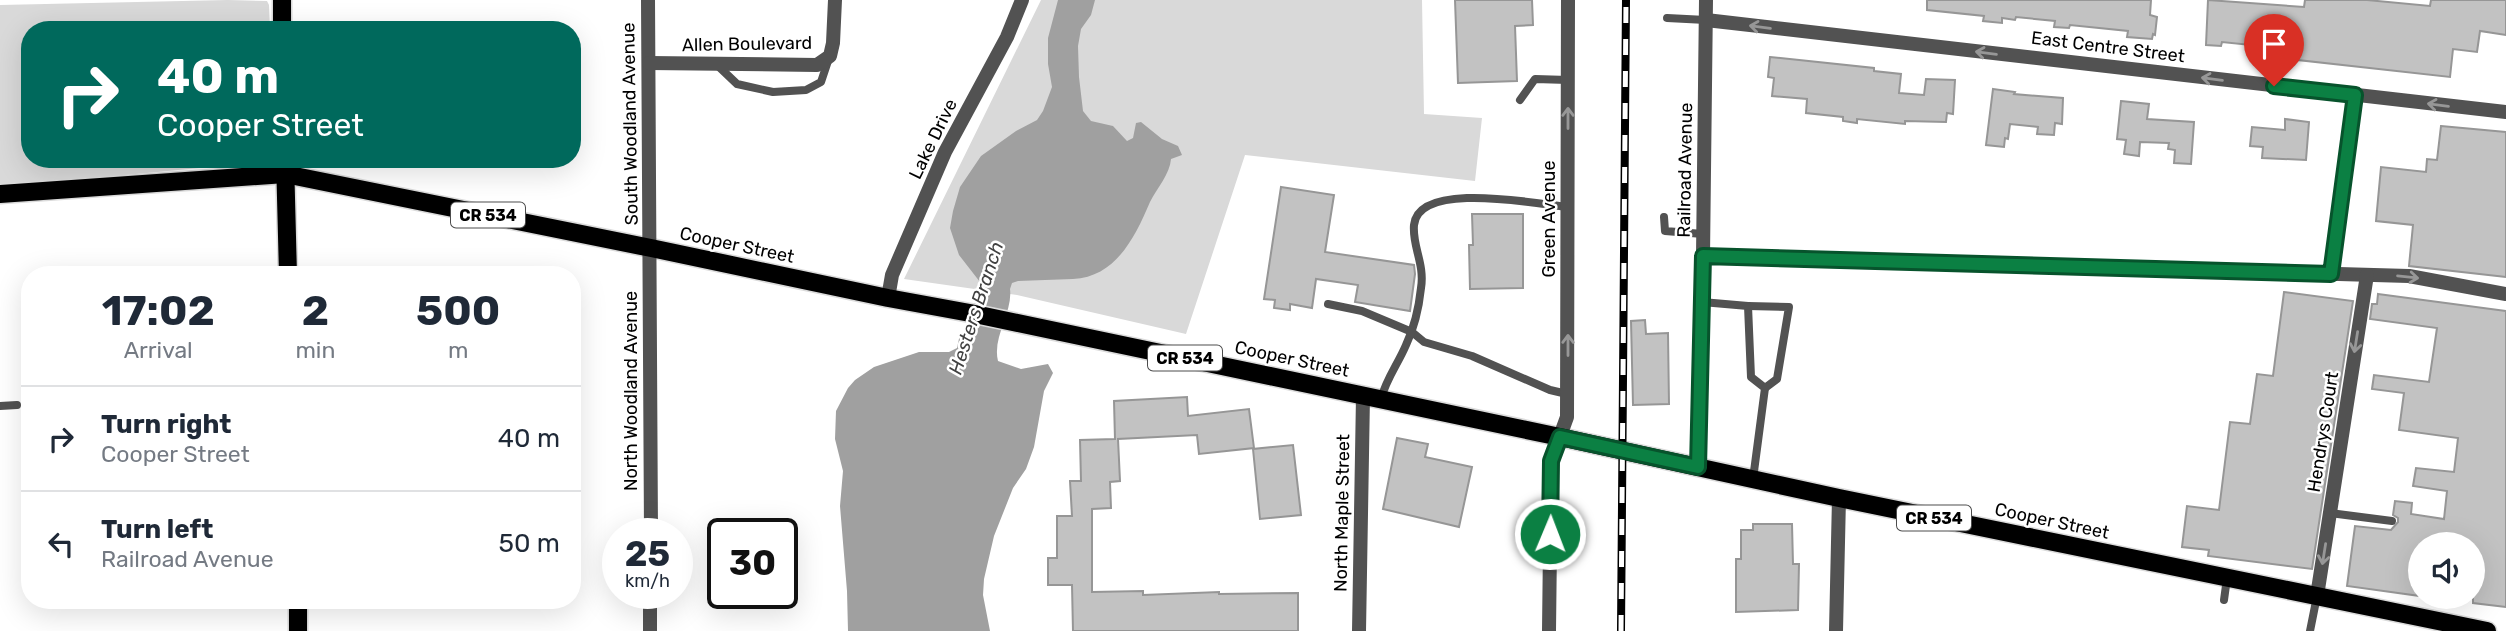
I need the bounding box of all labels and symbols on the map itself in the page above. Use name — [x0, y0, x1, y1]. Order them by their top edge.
pin — [2244, 14, 2304, 86]
one-way arrow — [1749, 20, 1772, 33]
street label: South Woodland Avenue — [617, 22, 643, 226]
street label: East Centre Street — [2030, 27, 2186, 67]
street label: Allen Boulevard — [682, 32, 812, 56]
one-way arrow — [1975, 46, 1998, 59]
one-way arrow — [2201, 72, 2224, 85]
street label: Lake Drive — [904, 95, 962, 183]
one-way arrow — [2427, 98, 2450, 111]
street label: Railroad Avenue — [1673, 102, 1697, 238]
one-way arrow — [1561, 107, 1575, 130]
street label: Green Avenue — [1538, 161, 1560, 277]
road number: CR 534 — [451, 202, 525, 228]
street label: Cooper Street — [678, 222, 796, 268]
water label: Hesters Branch — [944, 239, 1008, 377]
one-way arrow — [2396, 270, 2419, 283]
street label: North Woodland Avenue — [620, 291, 642, 491]
one-way arrow — [2350, 330, 2363, 353]
one-way arrow — [1561, 334, 1574, 357]
street label: Cooper Street — [1233, 336, 1351, 382]
road number: CR 534 — [1148, 346, 1222, 370]
street label: Hendrys Court — [2303, 370, 2343, 494]
street label: North Maple Street — [1330, 434, 1354, 592]
position arrow — [1513, 497, 1587, 571]
street label: Cooper Street — [1993, 498, 2111, 544]
road number: CR 534 — [1897, 505, 1971, 530]
speed limit sign: 30 — [707, 518, 798, 609]
one-way arrow — [2317, 542, 2330, 565]

